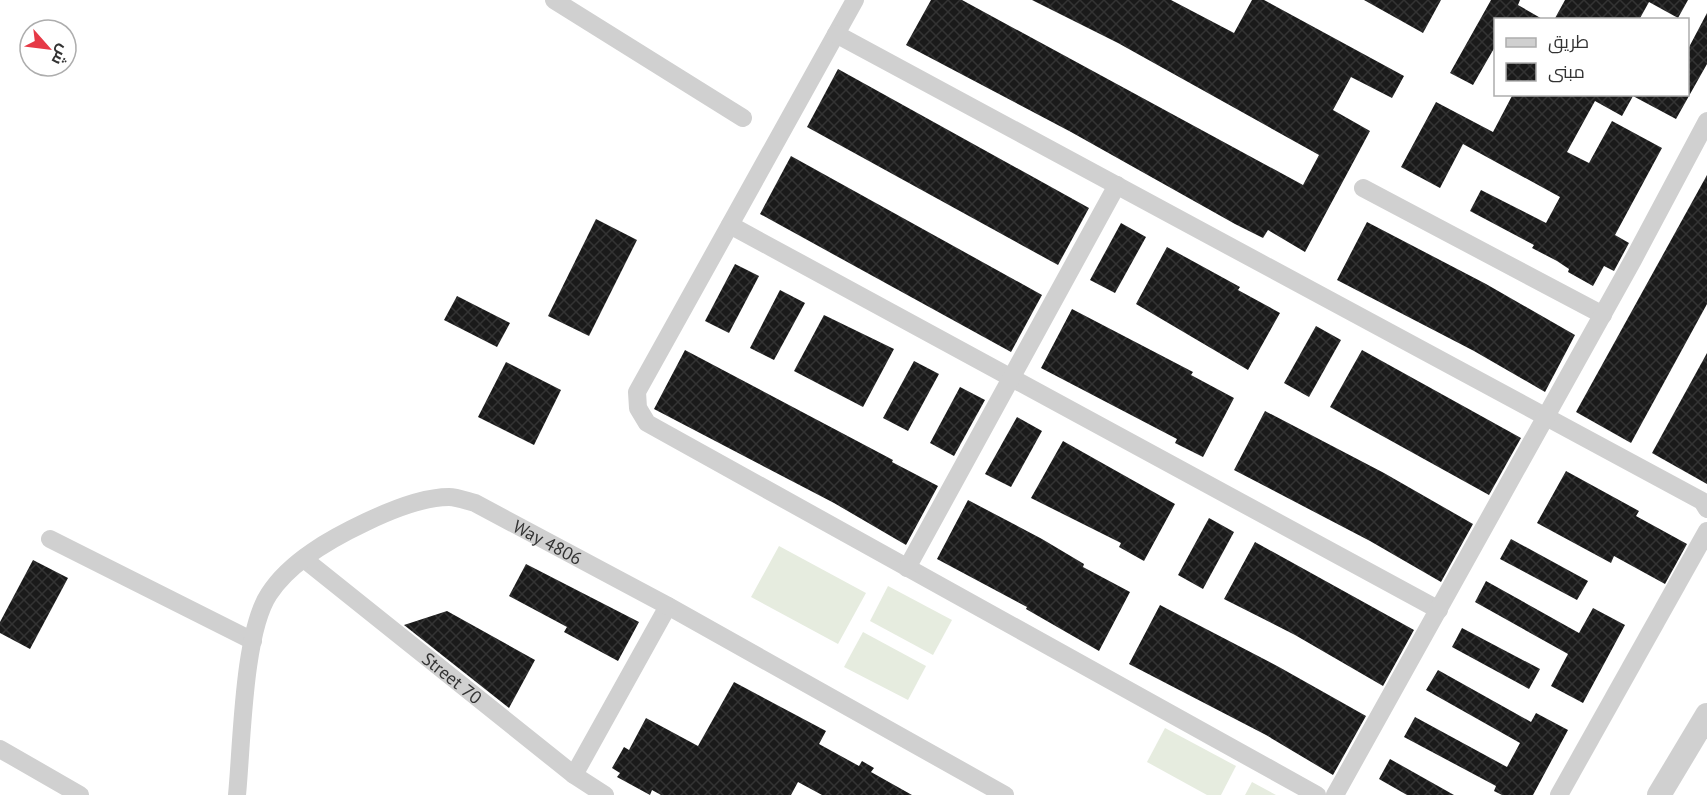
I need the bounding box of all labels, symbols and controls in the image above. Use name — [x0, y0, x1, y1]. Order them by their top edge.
north arrow — [18, 18, 78, 78]
legend — [1494, 18, 1689, 96]
text: طريق — [1548, 30, 1589, 54]
text: ش — [48, 41, 75, 69]
text: مبنى — [1548, 60, 1585, 83]
street label: Way 4806 — [509, 514, 586, 570]
street label: Street 70 — [418, 647, 487, 709]

